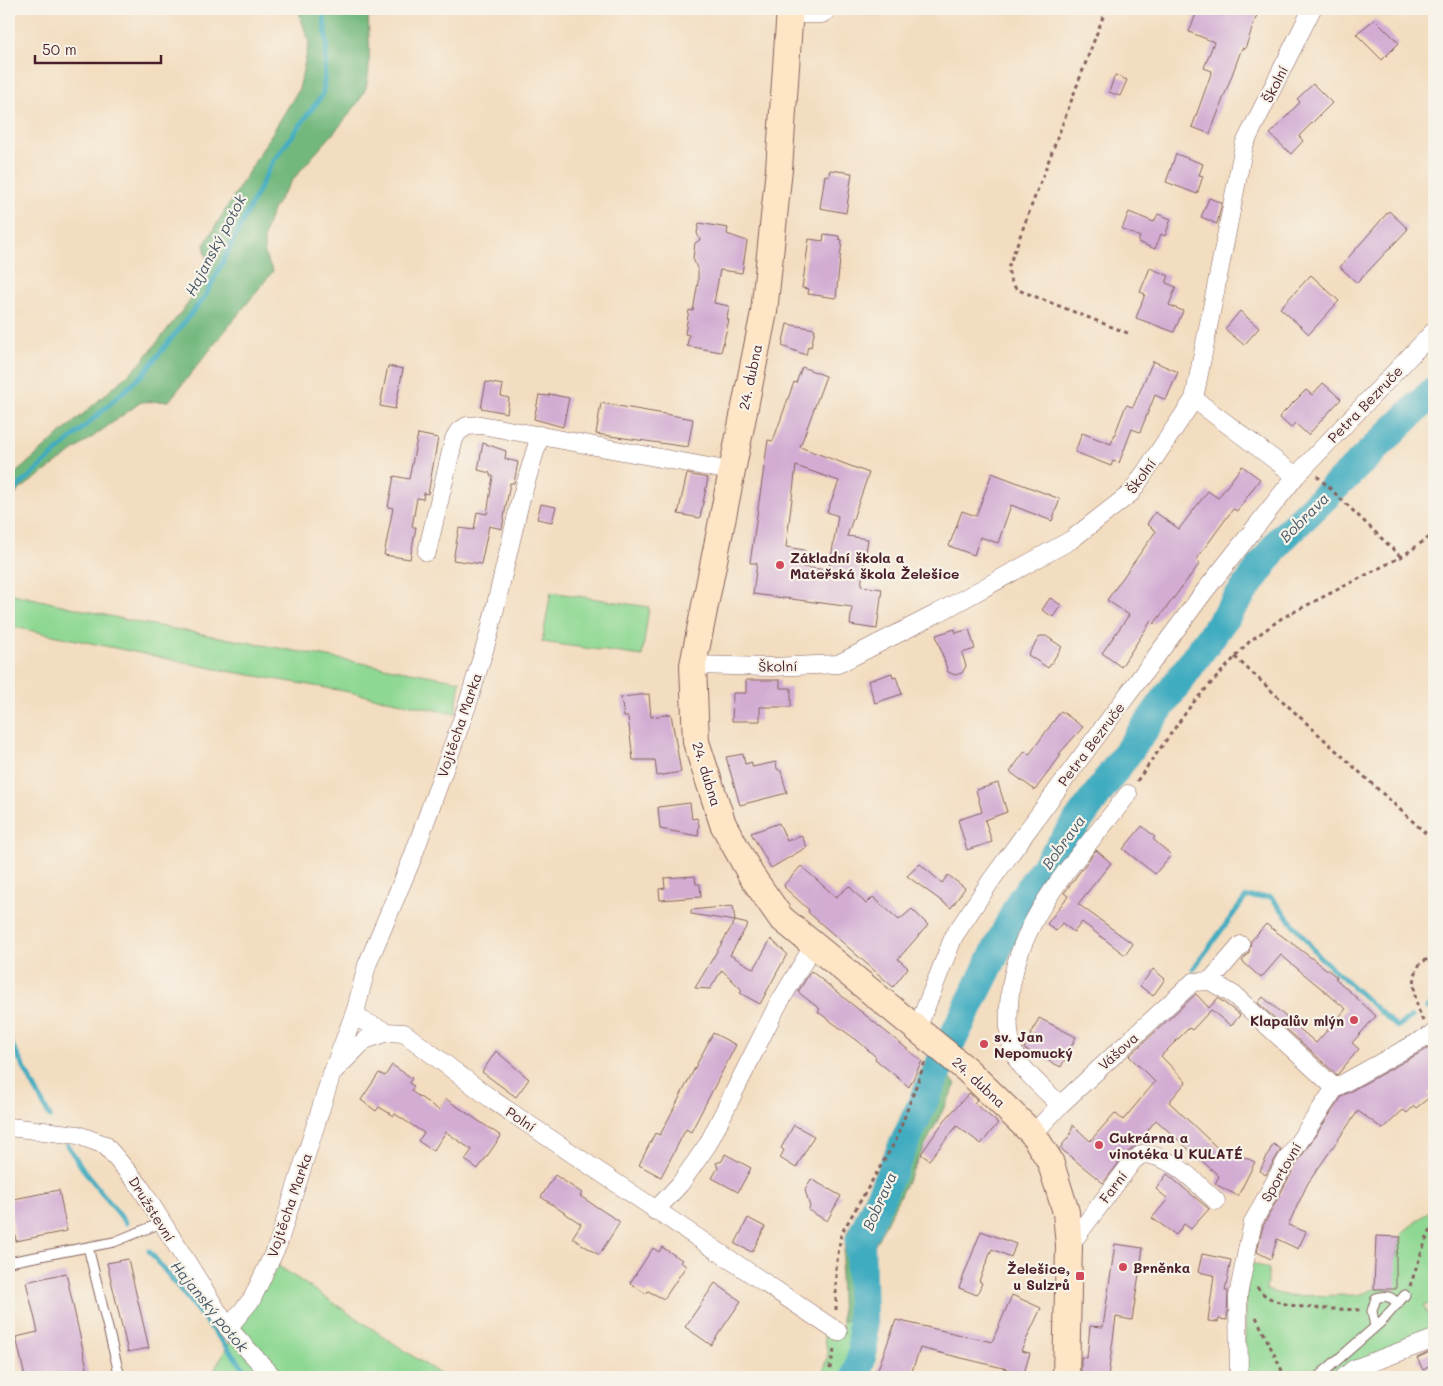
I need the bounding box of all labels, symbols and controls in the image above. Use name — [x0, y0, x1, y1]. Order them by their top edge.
scale bar — [35, 32, 161, 64]
text: 50 m — [42, 39, 77, 59]
street label: Školní — [1258, 62, 1292, 106]
water label: Hajanský potok — [180, 190, 251, 299]
street label: 24. dubna — [734, 342, 766, 412]
street label: Petra Bezruče — [1323, 361, 1407, 447]
street label: Školní — [1122, 455, 1160, 497]
water label: Bobrava — [1275, 488, 1333, 546]
place label: Základní škola a Mateřská škola Želešice — [790, 548, 959, 583]
marker: Základní škola a Mateřská škola Želešice — [774, 559, 786, 571]
street label: Školní — [758, 656, 798, 676]
street label: Vojtěcha Marka — [432, 670, 486, 780]
street label: Petra Bezruče — [1053, 698, 1129, 790]
street label: 24. dubna — [688, 739, 726, 809]
water label: Bobrava — [1037, 811, 1089, 873]
place label: Klapalův mlýn — [1250, 1011, 1344, 1030]
marker: Klapalův mlýn — [1348, 1014, 1360, 1026]
place label: sv. Jan Nepomucký — [994, 1027, 1073, 1062]
street label: Vášova — [1094, 1028, 1142, 1074]
marker: sv. Jan Nepomucký — [978, 1038, 990, 1050]
street label: 24. dubna — [948, 1052, 1010, 1112]
street label: Polní — [502, 1102, 540, 1136]
place label: Cukrárna a vinotéka U KULATÉ — [1109, 1128, 1243, 1163]
marker: Cukrárna a vinotéka U KULATÉ — [1093, 1139, 1105, 1151]
street label: Sportovní — [1256, 1139, 1306, 1205]
street label: Vojtěcha Marka — [262, 1150, 316, 1260]
street label: Farní — [1095, 1167, 1131, 1207]
water label: Bobrava — [857, 1169, 901, 1233]
street label: Družstevní — [125, 1173, 179, 1245]
water label: Hajanský potok — [167, 1256, 254, 1357]
place label: Brněnka — [1133, 1258, 1191, 1277]
place label: Želešice, u Sulzrů — [1007, 1259, 1070, 1294]
marker: Brněnka — [1117, 1261, 1129, 1273]
marker: Želešice, u Sulzrů — [1074, 1270, 1086, 1282]

